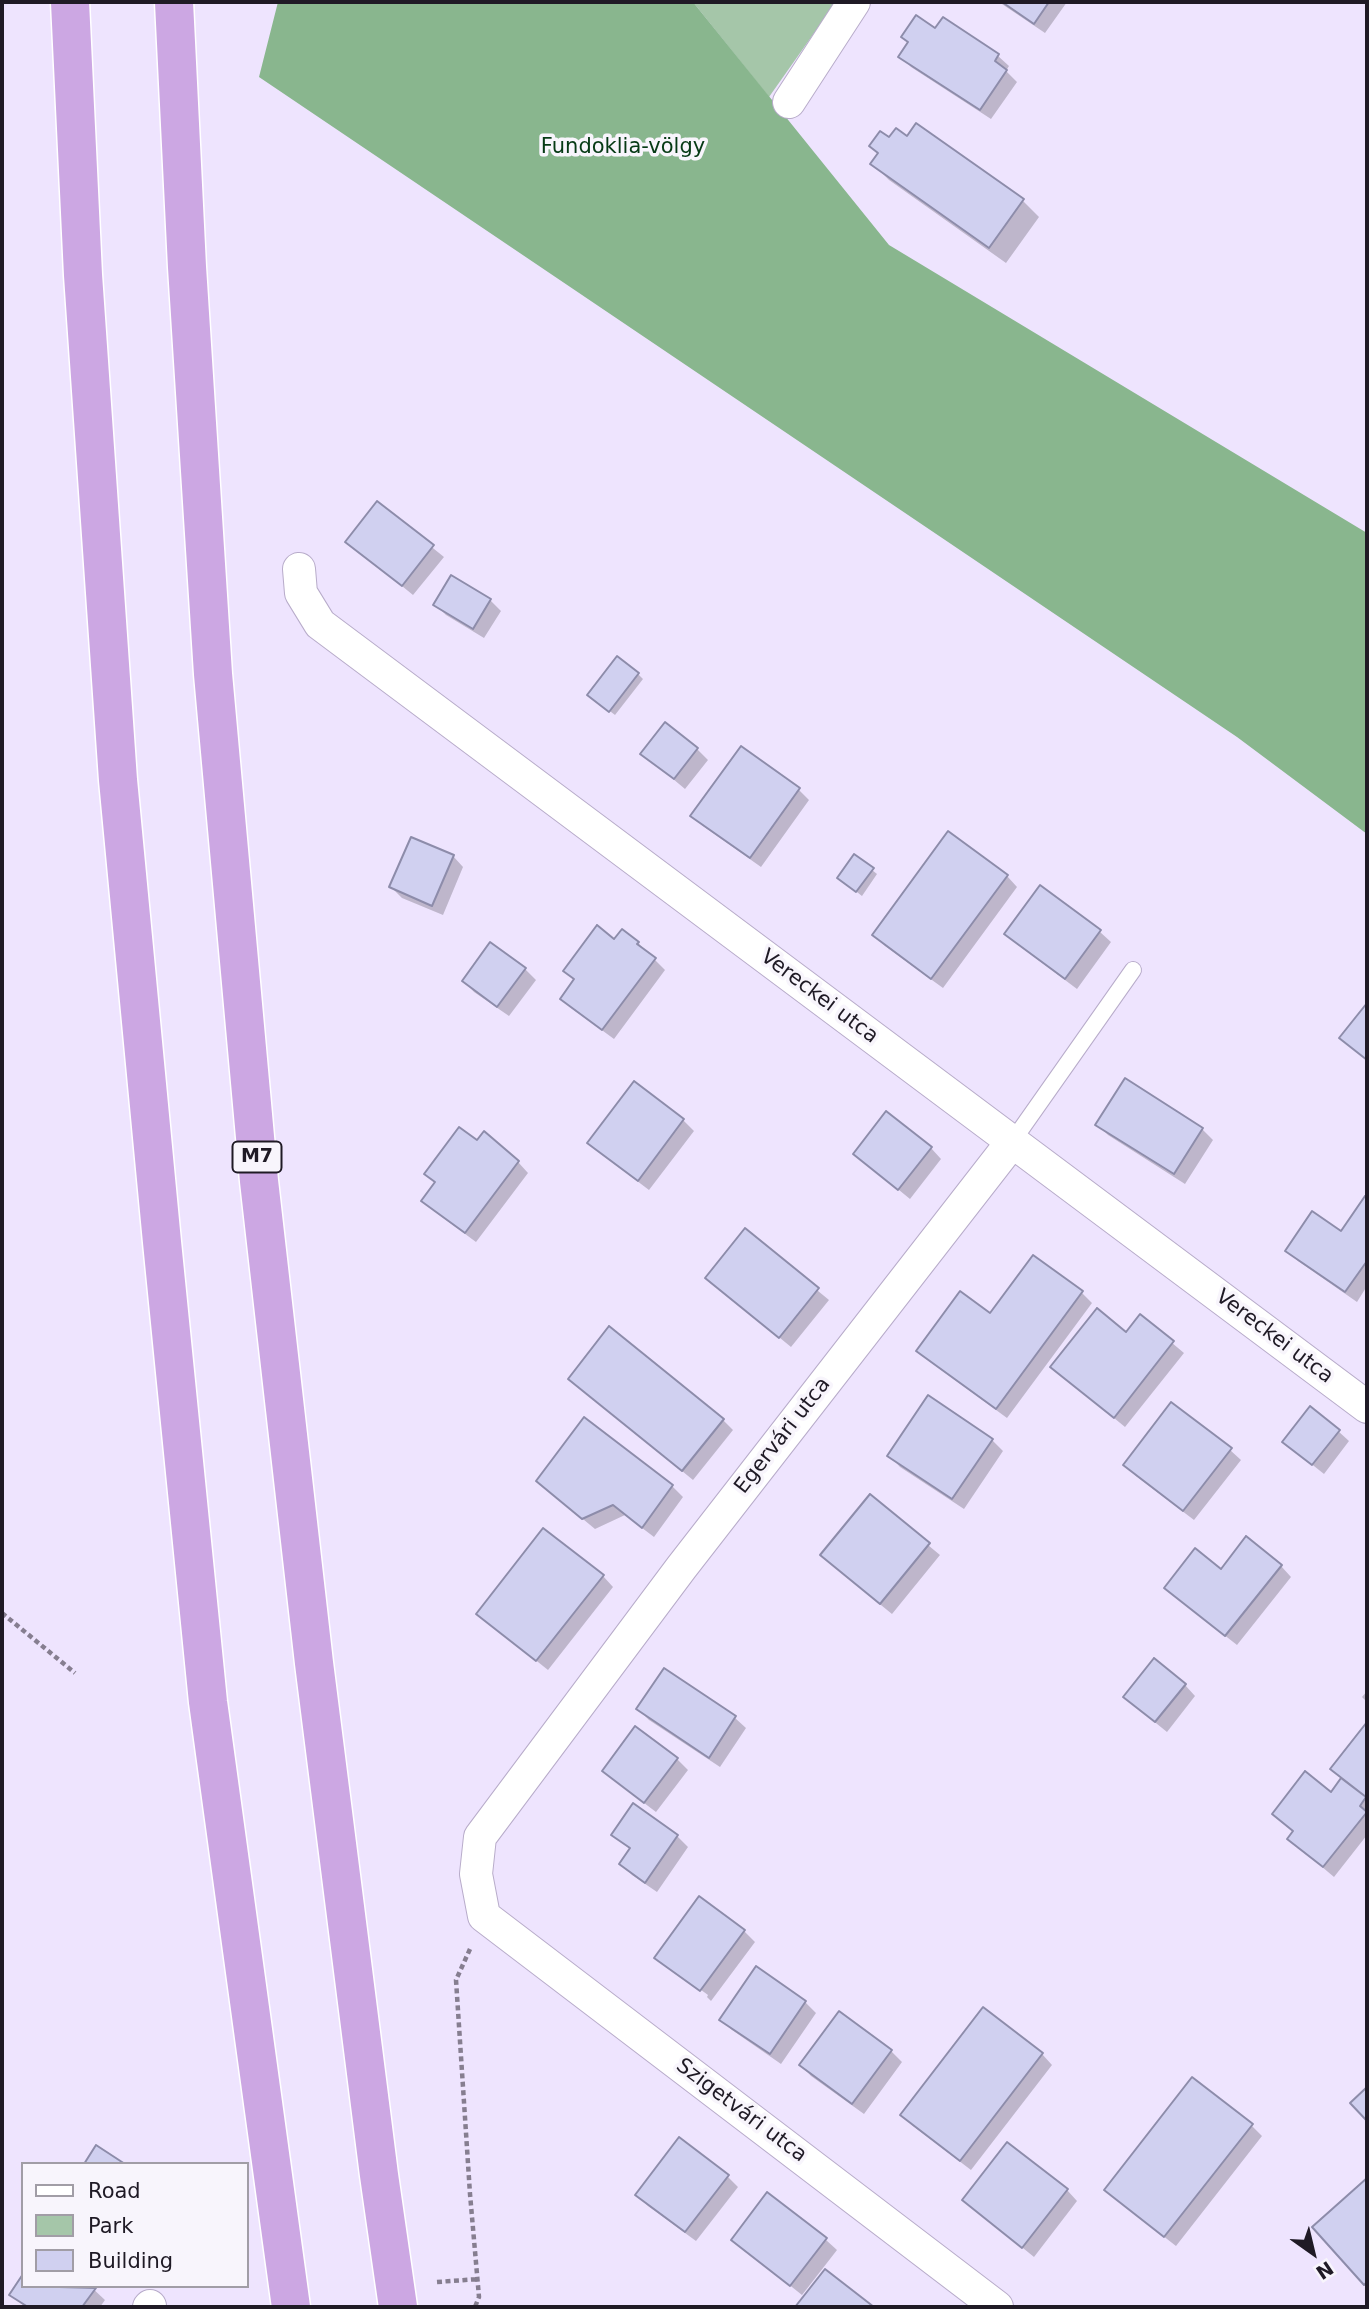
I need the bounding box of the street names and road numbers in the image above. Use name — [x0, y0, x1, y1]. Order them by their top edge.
street label: Vereckei utca — [755, 944, 883, 1050]
road number: M7 — [232, 1142, 282, 1172]
street label: Vereckei utca — [1210, 1284, 1338, 1390]
street label: Egervári utca — [730, 1373, 836, 1499]
street label: Szigetvári utca — [671, 2054, 811, 2168]

